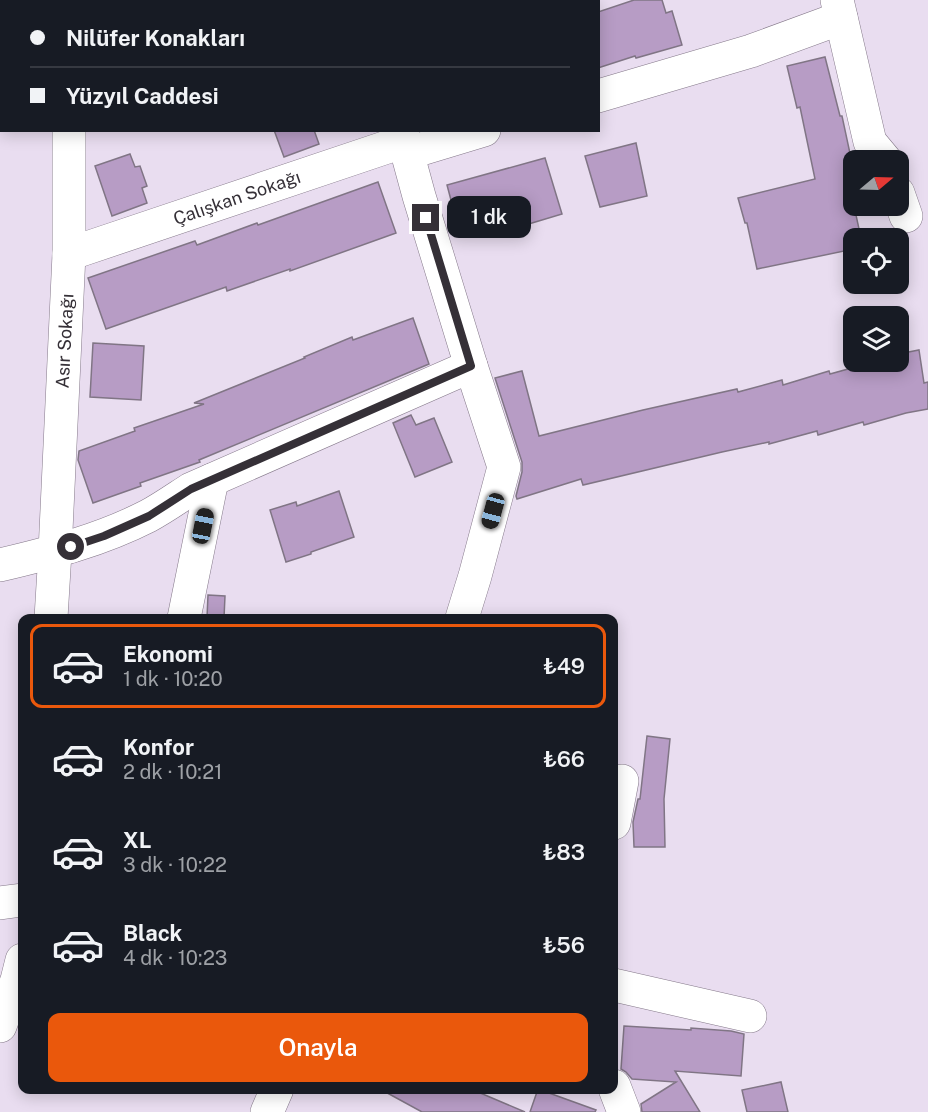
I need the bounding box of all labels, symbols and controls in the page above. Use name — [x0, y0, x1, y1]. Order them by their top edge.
text: Nilüfer Konakları — [66, 25, 245, 51]
text: Yüzyıl Caddesi — [66, 83, 219, 109]
north arrow — [843, 150, 909, 216]
map controls — [843, 150, 909, 372]
street label: Çalışkan Sokağı — [170, 166, 303, 229]
callout: 1 dk — [447, 197, 531, 239]
route end — [412, 204, 439, 231]
text: 1 dk — [471, 205, 507, 229]
button: locate — [843, 228, 909, 294]
street label: Asır Sokağı — [52, 293, 77, 389]
button: layers — [843, 306, 909, 372]
car — [480, 491, 506, 531]
car — [191, 507, 215, 545]
route start — [57, 533, 84, 560]
icon: car — [51, 639, 105, 693]
text: Ekonomi — [123, 641, 213, 667]
text: ₺49 — [543, 653, 585, 679]
text: 1 dk · 10:20 — [123, 667, 223, 691]
icon: car — [51, 732, 105, 786]
text: Konfor — [123, 734, 194, 760]
text: ₺66 — [543, 746, 585, 772]
text: 2 dk · 10:21 — [123, 760, 222, 784]
icon: car — [51, 825, 105, 879]
text: XL — [123, 827, 151, 853]
text: ₺83 — [543, 839, 585, 865]
text: 3 dk · 10:22 — [123, 853, 227, 877]
icon: car — [51, 918, 105, 972]
text: Black — [123, 920, 182, 946]
text: ₺56 — [543, 932, 585, 958]
text: 4 dk · 10:23 — [123, 946, 227, 970]
button: Onayla — [48, 1013, 588, 1082]

